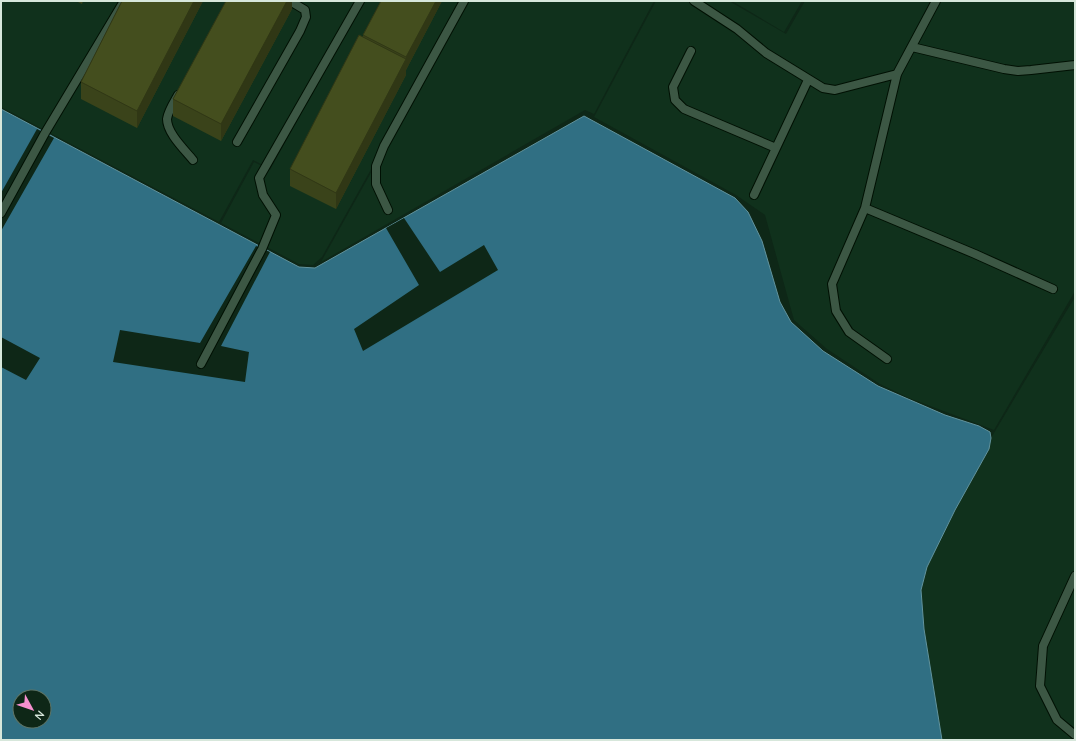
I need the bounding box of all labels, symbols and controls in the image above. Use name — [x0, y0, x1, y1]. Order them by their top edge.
north arrow — [12, 689, 52, 729]
text: N — [32, 708, 48, 723]

